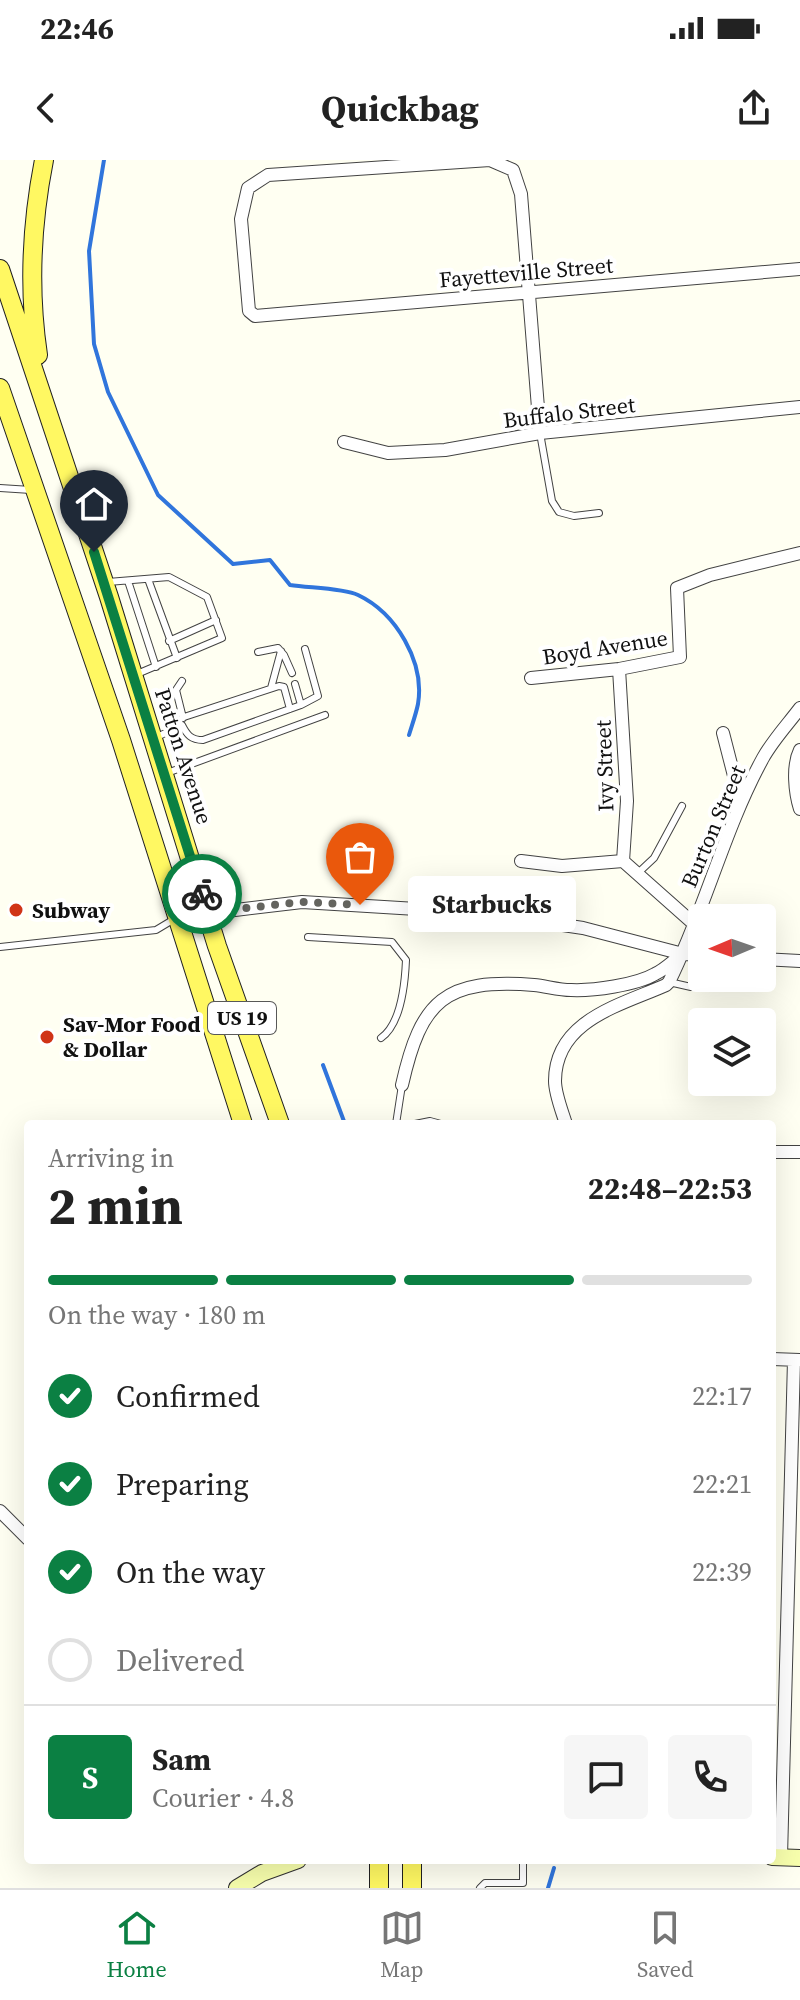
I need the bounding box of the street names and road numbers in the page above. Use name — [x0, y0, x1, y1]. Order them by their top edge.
street label: Fayetteville Street — [438, 249, 615, 295]
street label: Buffalo Street — [501, 389, 637, 435]
street label: Boyd Avenue — [540, 622, 670, 672]
street label: Patton Avenue — [148, 684, 220, 828]
street label: Ivy Street — [587, 719, 621, 812]
street label: Burton Street — [674, 759, 753, 892]
road number: US 19 — [208, 1002, 276, 1034]

